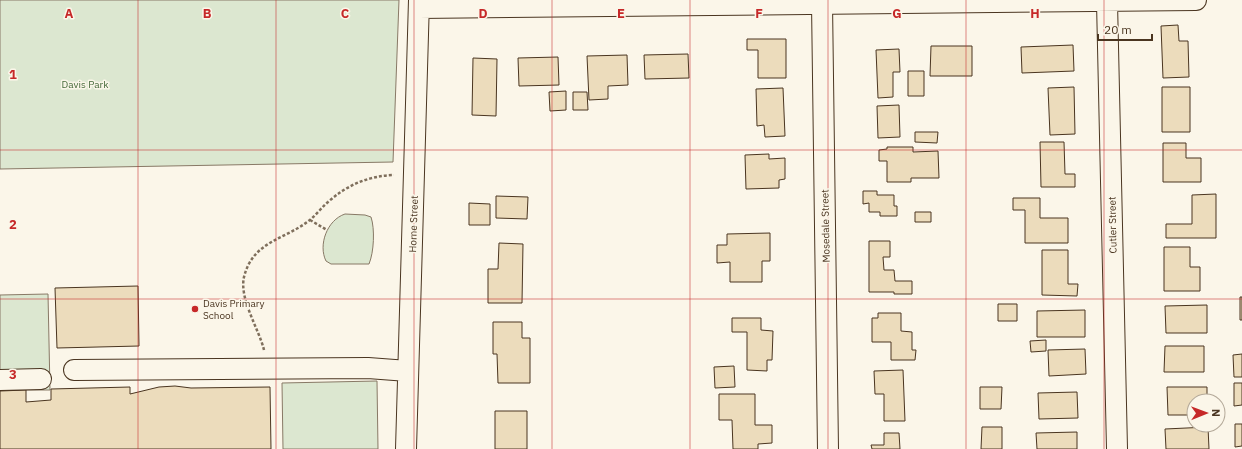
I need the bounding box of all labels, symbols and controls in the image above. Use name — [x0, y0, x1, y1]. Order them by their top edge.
text: A — [65, 5, 74, 22]
text: B — [203, 5, 212, 22]
text: C — [341, 5, 350, 22]
text: D — [478, 5, 488, 22]
text: E — [617, 5, 625, 22]
text: F — [755, 5, 763, 22]
text: G — [892, 5, 902, 22]
text: H — [1030, 5, 1040, 22]
scale bar — [1098, 16, 1152, 42]
text: 20 m — [1104, 22, 1132, 37]
text: 1 — [9, 66, 17, 83]
park label: Davis Park — [62, 78, 109, 91]
street label: Mosedale Street — [818, 189, 833, 263]
street label: Horne Street — [406, 195, 421, 253]
street label: Cutler Street — [1105, 196, 1119, 254]
text: 2 — [9, 216, 17, 233]
place label: Davis Primary School — [203, 297, 265, 322]
marker: Davis Primary School — [190, 304, 200, 314]
text: 3 — [9, 366, 17, 383]
north arrow — [1186, 393, 1226, 433]
text: N — [1209, 409, 1223, 417]

